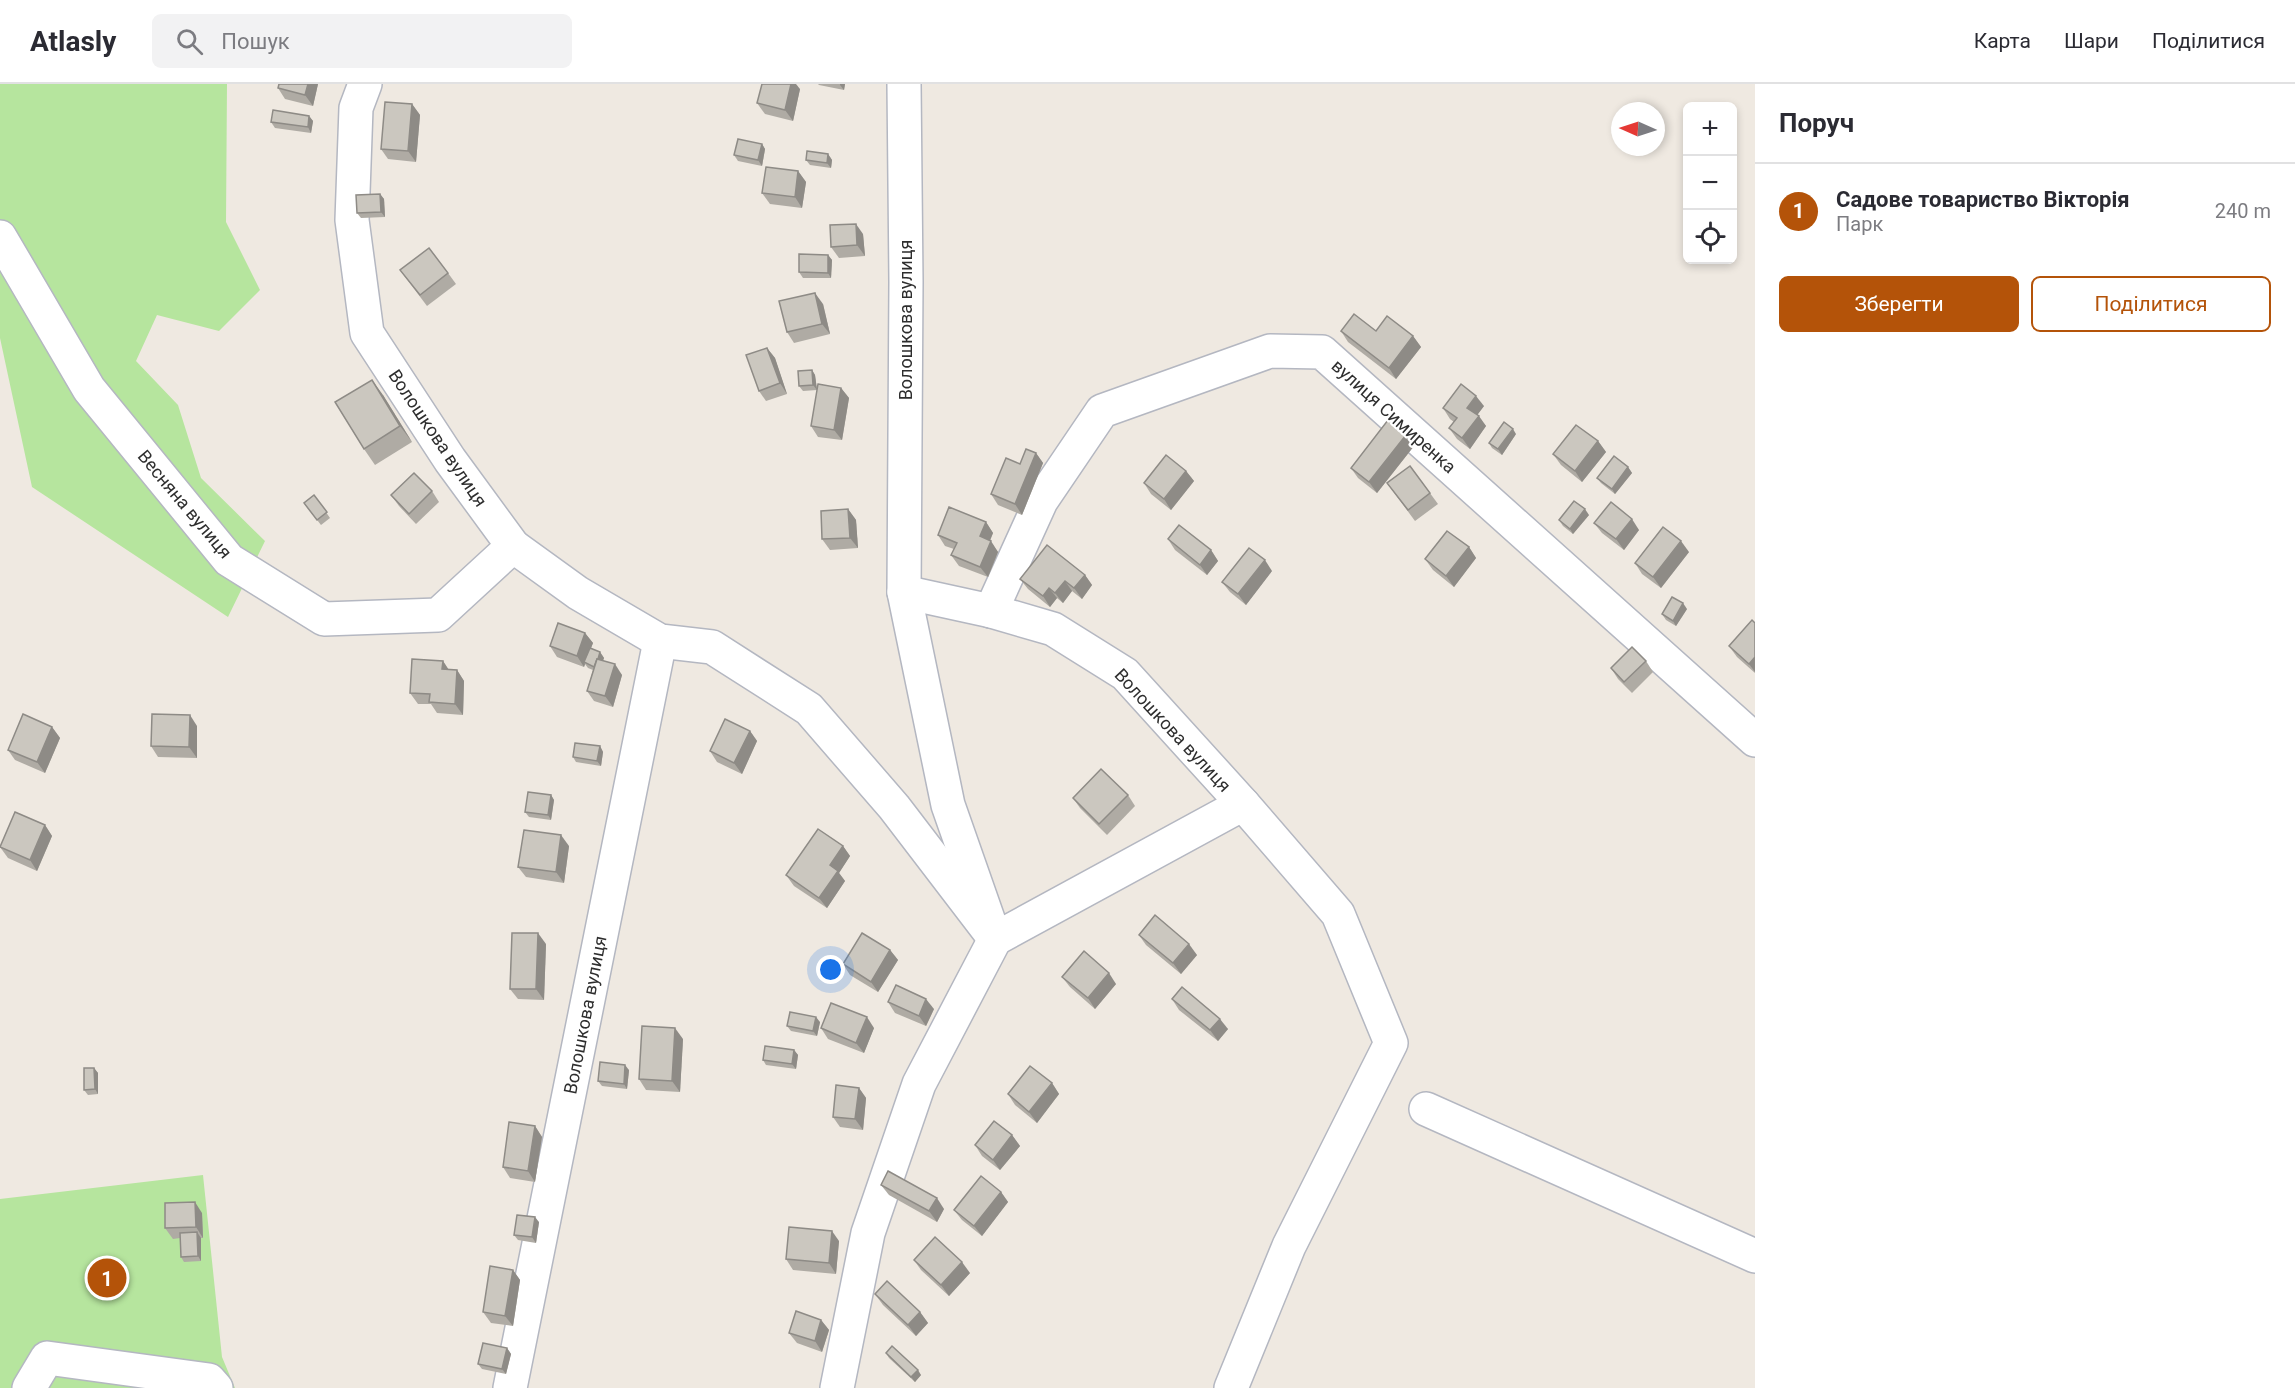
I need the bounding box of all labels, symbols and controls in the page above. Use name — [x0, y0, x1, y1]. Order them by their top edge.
search box — [152, 14, 572, 68]
text: Atlasly — [30, 25, 116, 58]
icon: search — [173, 25, 206, 58]
text: Пошук — [221, 29, 290, 54]
text: Карта — [1974, 29, 2031, 53]
text: Шари — [2064, 29, 2119, 53]
text: Поділитися — [2152, 29, 2265, 53]
north arrow — [1611, 102, 1665, 156]
map controls — [1683, 102, 1737, 264]
button: + — [1683, 102, 1737, 156]
text: Поруч — [1779, 108, 1854, 138]
button: − — [1683, 156, 1737, 210]
text: Садове товариство Вікторія — [1836, 187, 2130, 212]
text: 1 — [1793, 199, 1804, 223]
text: 240 m — [2215, 199, 2271, 223]
button: locate — [1683, 210, 1737, 264]
text: Парк — [1836, 212, 1883, 236]
street label: Волошкова вулиця — [895, 240, 916, 400]
button: Зберегти — [1779, 276, 2019, 332]
button: Поділитися — [2031, 276, 2271, 332]
street label: вулиця Симиренка — [1328, 355, 1460, 477]
street label: Волошкова вулиця — [384, 366, 492, 510]
street label: Весняна вулиця — [134, 446, 236, 562]
street label: Волошкова вулиця — [1111, 664, 1235, 796]
street label: Волошкова вулиця — [559, 934, 611, 1096]
your location — [816, 955, 845, 984]
pin: 1 — [88, 1256, 126, 1300]

